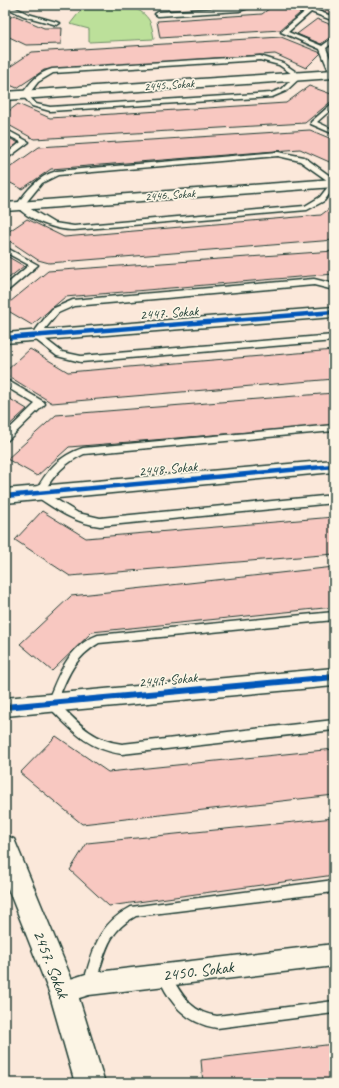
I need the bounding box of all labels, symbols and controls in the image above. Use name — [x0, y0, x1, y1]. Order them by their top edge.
street label: 2445. Sokak — [143, 75, 196, 95]
street label: 2446. Sokak — [144, 185, 197, 205]
street label: 2447. Sokak — [139, 302, 200, 324]
street label: 2448. Sokak — [138, 458, 199, 480]
street label: 2449. Sokak — [138, 669, 199, 691]
street label: 2457. Sokak — [28, 927, 74, 1003]
street label: 2450. Sokak — [161, 956, 236, 986]

